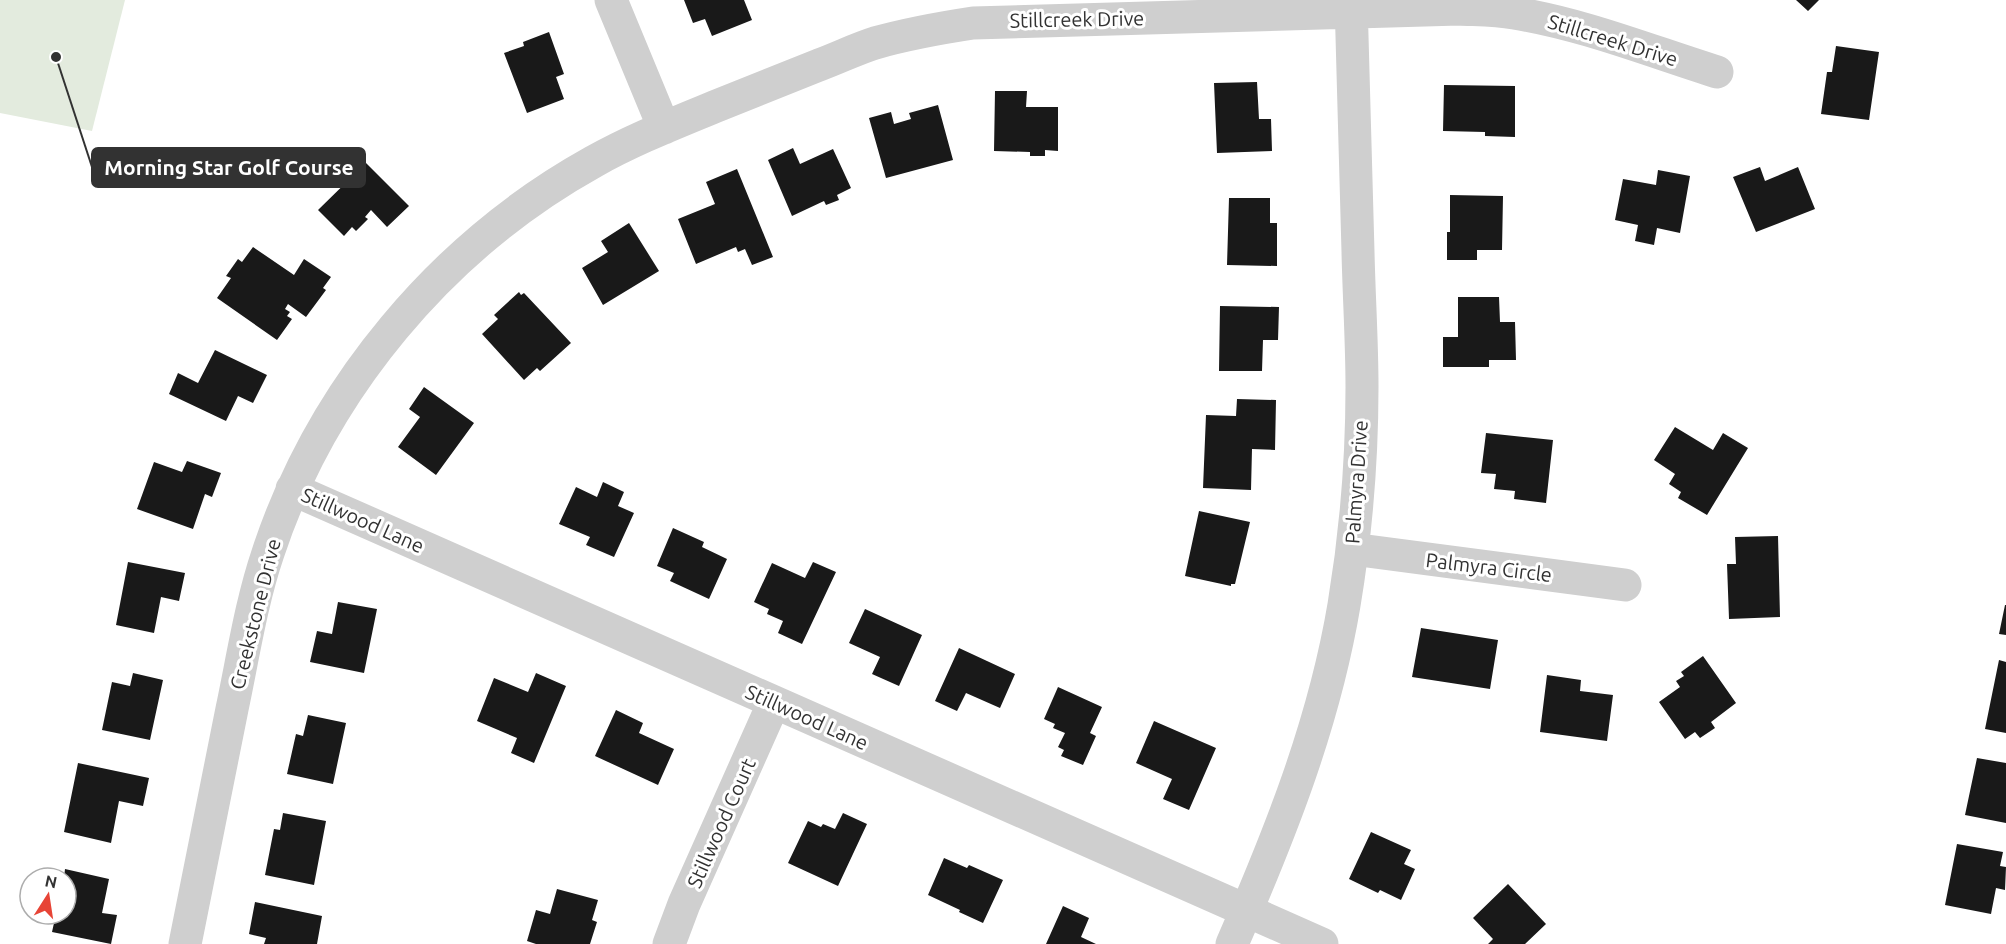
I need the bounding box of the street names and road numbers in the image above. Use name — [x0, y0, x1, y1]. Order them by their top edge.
street label: Stillcreek Drive — [1010, 6, 1144, 32]
street label: Stillcreek Drive — [1545, 9, 1681, 71]
street label: Palmyra Drive — [1340, 419, 1372, 545]
street label: Stillwood Lane — [298, 483, 428, 557]
street label: Creekstone Drive — [225, 536, 285, 692]
street label: Palmyra Circle — [1425, 548, 1553, 586]
street label: Stillwood Lane — [742, 680, 872, 754]
street label: Stillwood Court — [682, 754, 760, 891]

